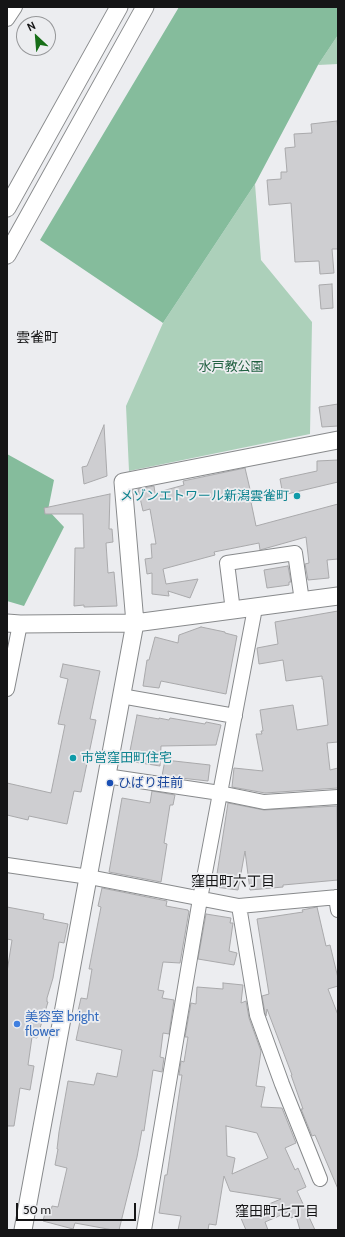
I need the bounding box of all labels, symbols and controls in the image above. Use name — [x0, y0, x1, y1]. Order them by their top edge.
north arrow — [16, 16, 56, 56]
text: N — [25, 18, 38, 34]
district label: 雲雀町 — [16, 330, 58, 346]
park label: 水戸教公園 — [199, 359, 263, 375]
place label: メゾンエトワール新潟雲雀町 — [120, 488, 289, 504]
marker: メゾンエトワール新潟雲雀町 — [292, 491, 302, 501]
place label: 市営窪田町住宅 — [81, 750, 172, 766]
marker: 市営窪田町住宅 — [68, 753, 78, 763]
place label: ひばり荘前 — [118, 775, 183, 791]
marker: ひばり荘前 — [105, 778, 115, 788]
district label: 窪田町六丁目 — [191, 874, 275, 890]
place label: 美容室 bright flower — [25, 1009, 99, 1040]
marker: 美容室 bright flower — [12, 1019, 22, 1029]
scale bar — [18, 1195, 138, 1221]
text: 50 m — [23, 1202, 51, 1217]
district label: 窪田町七丁目 — [235, 1204, 319, 1220]

